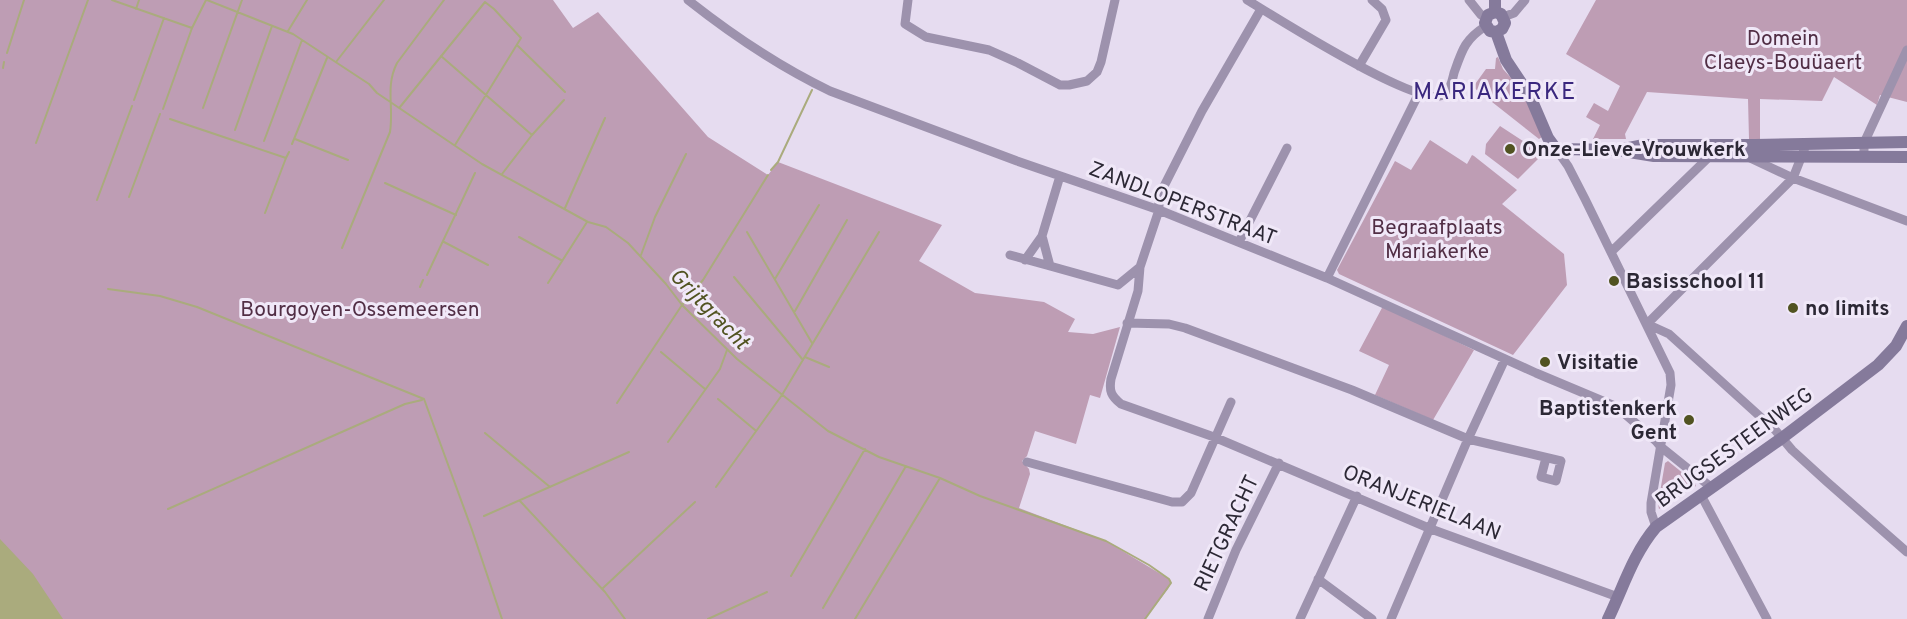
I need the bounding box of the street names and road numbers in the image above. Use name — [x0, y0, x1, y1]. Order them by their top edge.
street label: ZANDLOPERSTRAAT — [1085, 156, 1280, 253]
street label: BRUGSESTEENWEG — [1651, 382, 1819, 515]
street label: ORANJERIELAAN — [1338, 459, 1505, 547]
street label: RIETGRACHT — [1189, 471, 1266, 596]

